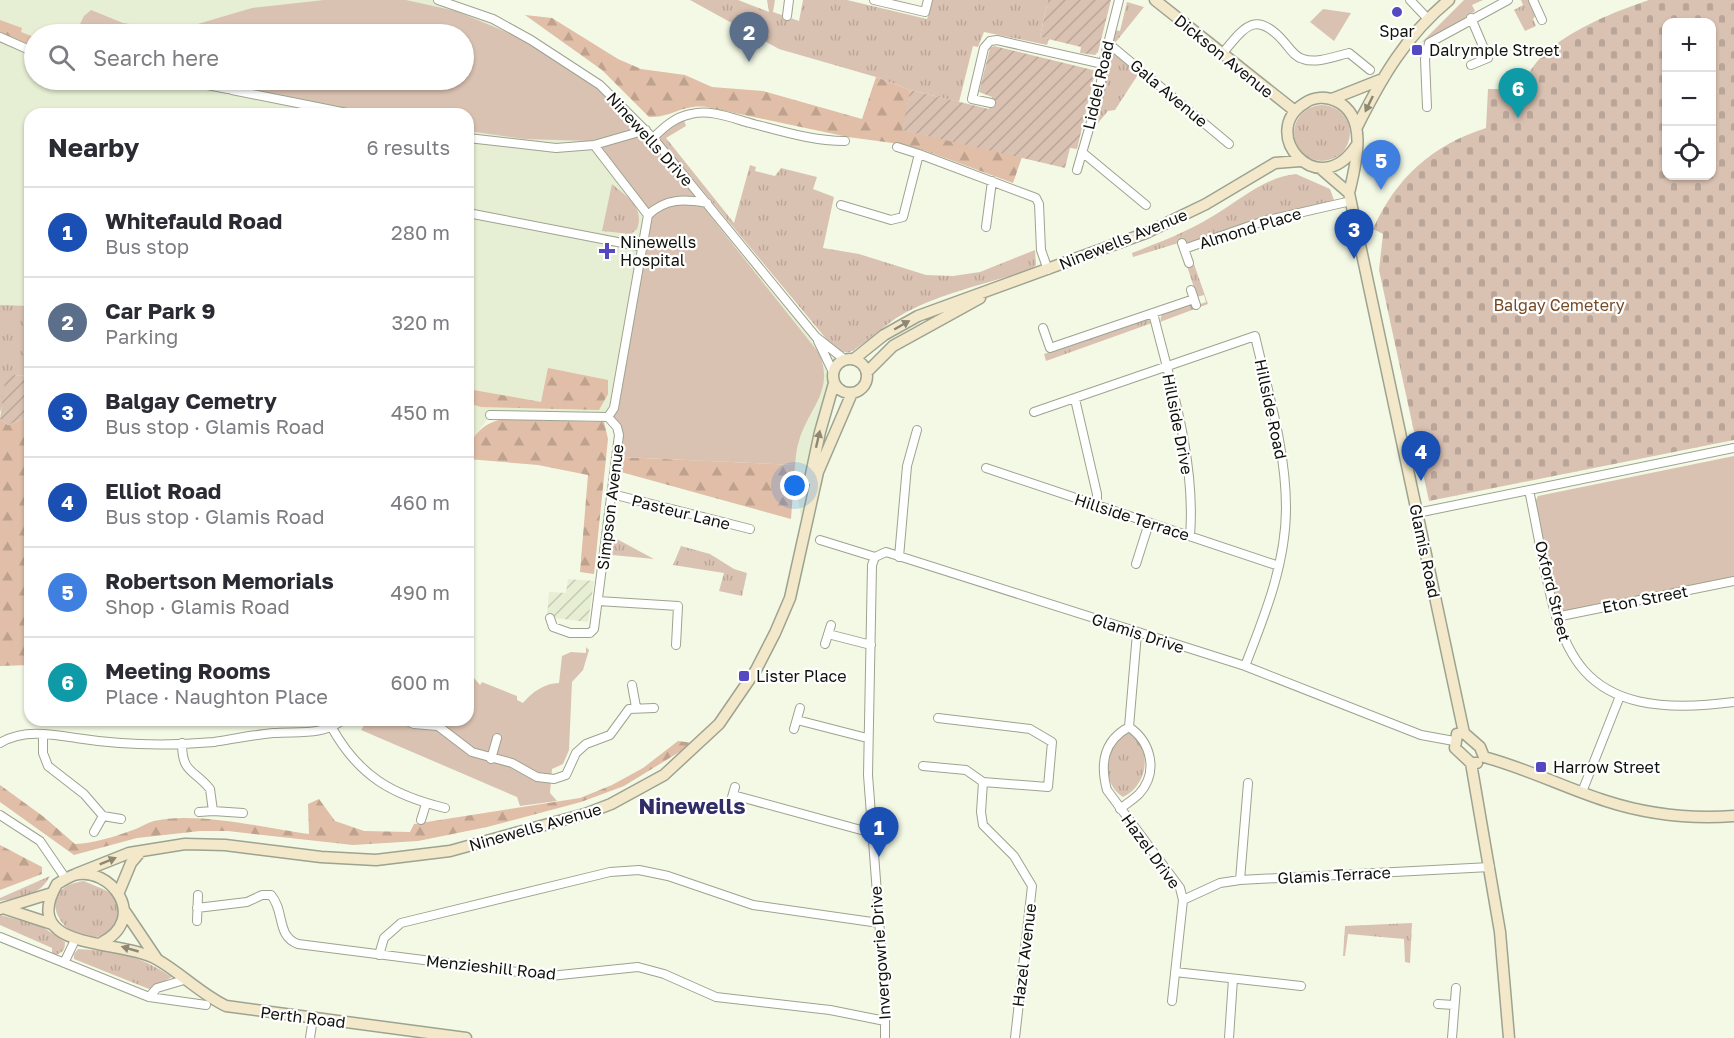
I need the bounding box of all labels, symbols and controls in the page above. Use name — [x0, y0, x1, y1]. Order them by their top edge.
marker: Spar — [1390, 5, 1404, 19]
street label: Dickson Avenue — [1170, 10, 1278, 102]
pin: 2 — [730, 13, 768, 62]
map controls — [1662, 18, 1716, 180]
button: + — [1662, 18, 1716, 72]
place label: Spar — [1379, 21, 1415, 41]
search box — [24, 24, 474, 90]
street label: Liddel Road — [1078, 39, 1118, 131]
place label: Dalrymple Street — [1429, 40, 1560, 60]
icon: search — [45, 41, 78, 74]
marker: Dalrymple Street — [1410, 43, 1424, 57]
text: Search here — [93, 44, 219, 71]
street label: Gala Avenue — [1126, 55, 1212, 131]
pin: 6 — [1498, 68, 1538, 118]
button: − — [1662, 72, 1716, 126]
street label: Ninewells Drive — [602, 88, 698, 190]
one-way arrow — [1364, 95, 1373, 112]
button: locate — [1662, 126, 1716, 180]
text: Nearby — [48, 132, 139, 163]
text: 6 results — [366, 135, 450, 159]
pin: 5 — [1362, 140, 1400, 190]
street label: Almond Place — [1197, 203, 1303, 253]
street label: Ninewells Avenue — [1056, 204, 1190, 274]
text: Whitefauld Road — [105, 207, 282, 234]
pin: 3 — [1334, 210, 1374, 259]
text: 1 — [62, 220, 73, 244]
text: 280 m — [391, 220, 450, 244]
place label: Ninewells Hospital — [620, 232, 696, 270]
text: Bus stop — [105, 234, 189, 258]
marker: Ninewells Hospital — [598, 242, 616, 260]
park label: Balgay Cemetery — [1493, 295, 1625, 315]
text: Car Park 9 — [105, 297, 215, 324]
text: 2 — [61, 310, 74, 334]
text: 320 m — [392, 310, 450, 334]
one-way arrow — [894, 320, 911, 330]
text: Parking — [105, 324, 178, 348]
street label: Hillside Road — [1251, 357, 1291, 461]
street label: Hillside Drive — [1158, 372, 1198, 476]
text: Balgay Cemetry — [105, 387, 277, 414]
text: 3 — [61, 400, 74, 424]
text: 450 m — [391, 400, 450, 424]
text: Bus stop · Glamis Road — [105, 414, 324, 438]
one-way arrow — [814, 430, 824, 449]
pin: 4 — [1402, 432, 1440, 481]
street label: Simpson Avenue — [592, 443, 628, 571]
your location — [780, 471, 809, 500]
text: Elliot Road — [105, 477, 221, 504]
street label: Hillside Terrace — [1072, 489, 1192, 545]
text: 4 — [61, 490, 74, 514]
text: 460 m — [391, 490, 450, 514]
street label: Pasteur Lane — [630, 490, 732, 534]
street label: Glamis Road — [1405, 502, 1445, 600]
text: Bus stop · Glamis Road — [105, 504, 324, 528]
street label: Oxford Street — [1531, 539, 1575, 643]
text: Robertson Memorials — [105, 567, 334, 594]
text: 5 — [61, 580, 74, 604]
text: 490 m — [391, 580, 450, 604]
street label: Eton Street — [1600, 581, 1690, 617]
text: Shop · Glamis Road — [105, 594, 290, 618]
street label: Glamis Drive — [1089, 609, 1187, 657]
text: Meeting Rooms — [105, 657, 271, 684]
place label: Lister Place — [756, 666, 846, 686]
marker: Lister Place — [737, 669, 751, 683]
text: 6 — [61, 670, 74, 694]
text: 600 m — [390, 670, 450, 694]
text: Place · Naughton Place — [105, 684, 328, 708]
place label: Harrow Street — [1553, 757, 1660, 777]
marker: Harrow Street — [1534, 760, 1548, 774]
district label: Ninewells — [638, 792, 746, 819]
street label: Ninewells Avenue — [467, 799, 603, 855]
pin: 1 — [860, 808, 898, 857]
street label: Hazel Drive — [1117, 810, 1185, 892]
one-way arrow — [99, 856, 117, 865]
street label: Glamis Terrace — [1277, 862, 1391, 888]
street label: Invergowrie Drive — [865, 885, 895, 1021]
street label: Hazel Avenue — [1008, 902, 1040, 1008]
one-way arrow — [121, 944, 139, 953]
street label: Menzieshill Road — [425, 950, 557, 984]
street label: Perth Road — [259, 1002, 347, 1032]

